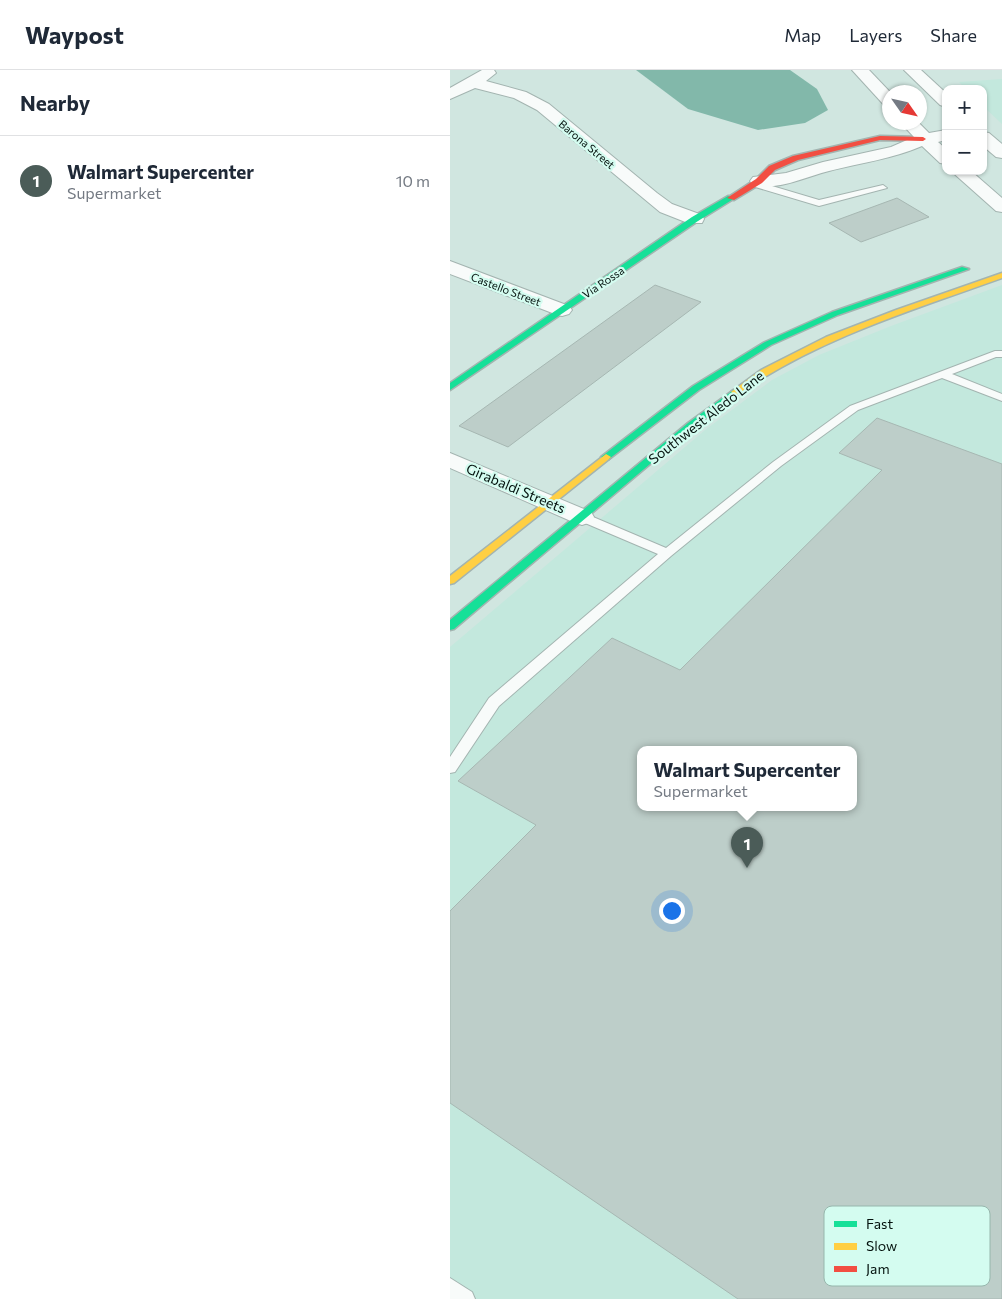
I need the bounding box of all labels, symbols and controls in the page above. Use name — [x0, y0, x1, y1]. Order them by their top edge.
text: Waypost — [25, 20, 124, 49]
text: Map — [784, 24, 821, 46]
text: Layers — [849, 24, 902, 46]
text: Share — [930, 24, 977, 46]
north arrow — [882, 85, 927, 130]
map controls — [942, 85, 987, 175]
button: + — [942, 85, 987, 130]
text: Nearby — [20, 90, 90, 115]
street label: Barona Street — [556, 117, 618, 171]
button: − — [942, 130, 987, 175]
text: Walmart Supercenter — [67, 160, 254, 183]
text: 1 — [32, 171, 40, 190]
text: 10 m — [396, 171, 430, 190]
text: Supermarket — [67, 183, 162, 202]
street label: Via Rossa — [580, 263, 626, 301]
street label: Castello Street — [469, 270, 543, 308]
street label: Southwest Aledo Lane — [645, 367, 767, 467]
street label: Girabaldi Streets — [464, 459, 568, 517]
popup — [637, 746, 857, 811]
text: Walmart Supercenter — [653, 758, 841, 781]
text: Supermarket — [653, 781, 748, 800]
pin: 1 — [731, 827, 763, 868]
your location — [659, 898, 685, 924]
legend — [824, 1206, 990, 1286]
text: Fast — [866, 1215, 893, 1232]
text: Slow — [866, 1237, 897, 1254]
text: Jam — [866, 1260, 890, 1277]

